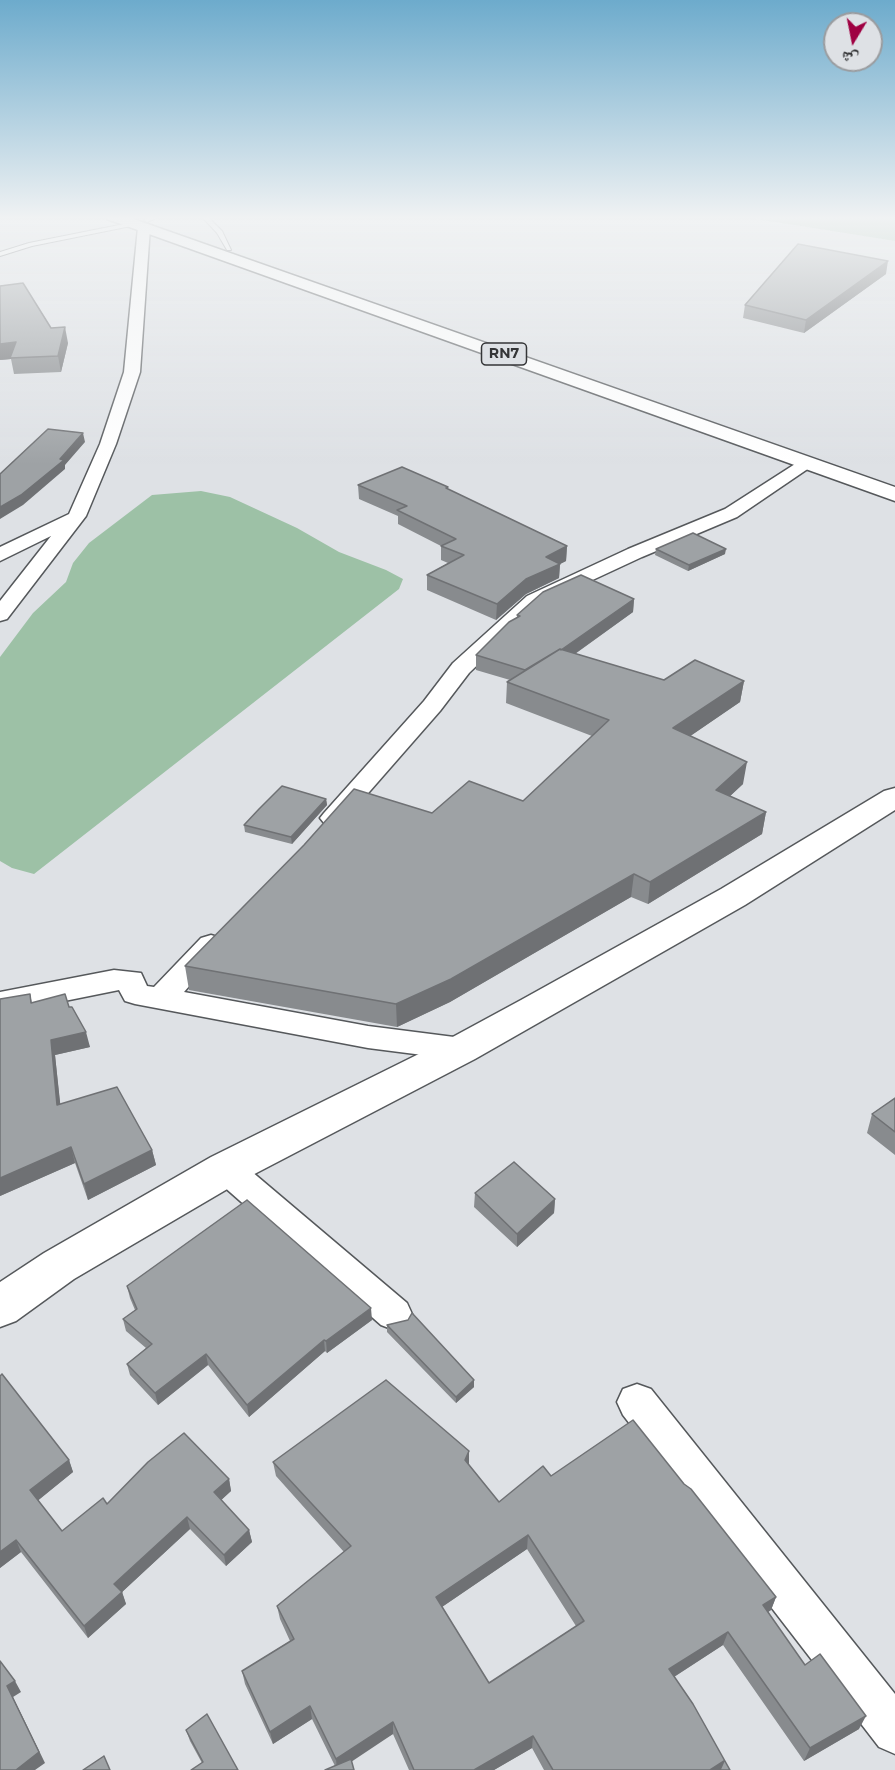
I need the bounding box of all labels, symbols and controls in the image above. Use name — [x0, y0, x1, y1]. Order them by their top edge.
north arrow — [823, 12, 883, 72]
text: ش — [840, 47, 860, 69]
road number: RN7 — [482, 343, 526, 365]

